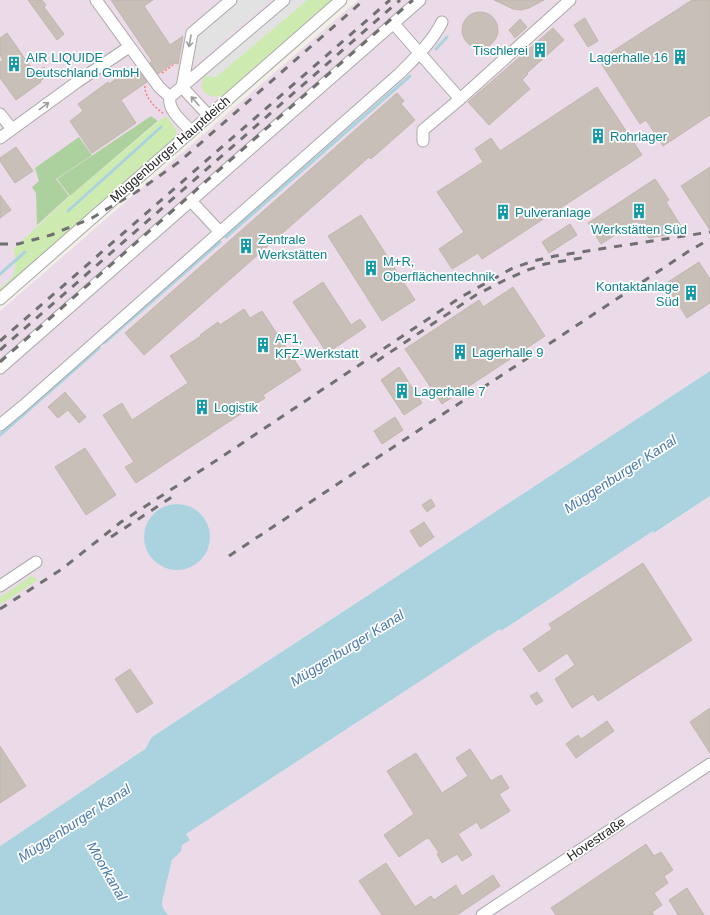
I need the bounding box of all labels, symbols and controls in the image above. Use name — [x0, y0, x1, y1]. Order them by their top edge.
one-way arrow — [186, 34, 194, 47]
building icon: Tischlerei — [531, 41, 549, 59]
place label: Tischlerei — [473, 43, 528, 58]
building icon: Lagerhalle 16 — [671, 48, 689, 66]
place label: AIR LIQUIDE Deutschland GmbH — [26, 50, 139, 80]
place label: Lagerhalle 16 — [589, 50, 668, 65]
building icon: AIR LIQUIDE Deutschland GmbH — [5, 55, 23, 73]
street label: Müggenburger Hauptdeich — [107, 93, 233, 205]
one-way arrow — [191, 96, 200, 106]
one-way arrow — [38, 102, 49, 110]
building icon: Rohrlager — [589, 127, 607, 145]
place label: Rohrlager — [610, 129, 668, 144]
building icon: Werkstätten Süd — [630, 202, 648, 220]
building icon: Pulveranlage — [494, 203, 512, 221]
place label: Pulveranlage — [515, 205, 591, 220]
place label: Werkstätten Süd — [591, 222, 687, 237]
place label: Zentrale Werkstätten — [258, 232, 327, 262]
building icon: Zentrale Werkstätten — [237, 237, 255, 255]
place label: M+R, Oberflächentechnik — [383, 254, 496, 284]
building icon: M+R, Oberflächentechnik — [362, 259, 380, 277]
place label: Kontaktanlage Süd — [596, 279, 679, 309]
building icon: Kontaktanlage Süd — [682, 284, 700, 302]
place label: AF1, KFZ-Werkstatt — [275, 331, 359, 361]
building icon: AF1, KFZ-Werkstatt — [254, 336, 272, 354]
building icon: Lagerhalle 9 — [451, 343, 469, 361]
place label: Lagerhalle 9 — [472, 345, 544, 360]
building icon: Lagerhalle 7 — [393, 382, 411, 400]
place label: Lagerhalle 7 — [414, 384, 486, 399]
building icon: Logistik — [193, 398, 211, 416]
place label: Logistik — [214, 400, 259, 415]
water label: Müggenburger Kanal — [561, 431, 680, 516]
water label: Müggenburger Kanal — [287, 606, 407, 689]
water label: Müggenburger Kanal — [15, 780, 134, 865]
street label: Hovestraße — [564, 814, 628, 864]
water label: Moorkanal — [84, 839, 131, 904]

